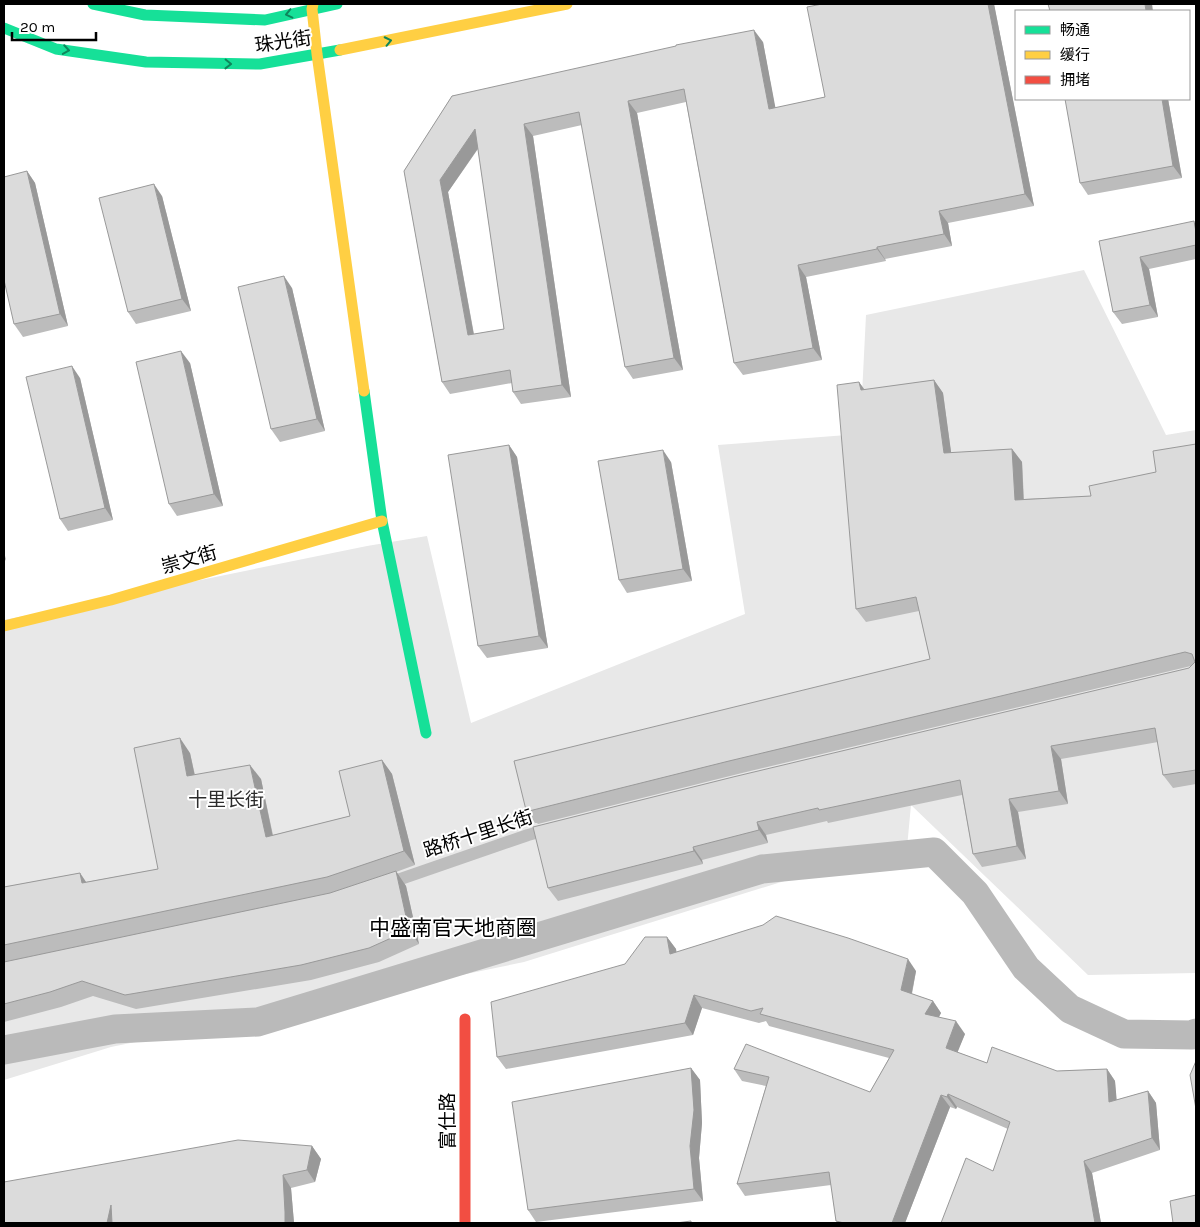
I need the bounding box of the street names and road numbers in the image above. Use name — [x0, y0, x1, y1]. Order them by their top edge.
street label: 珠光街 — [253, 27, 313, 57]
street label: 崇文街 — [159, 542, 220, 578]
street label: 路桥十里长街 — [421, 806, 536, 862]
street label: 富仕路 — [437, 1092, 459, 1150]

